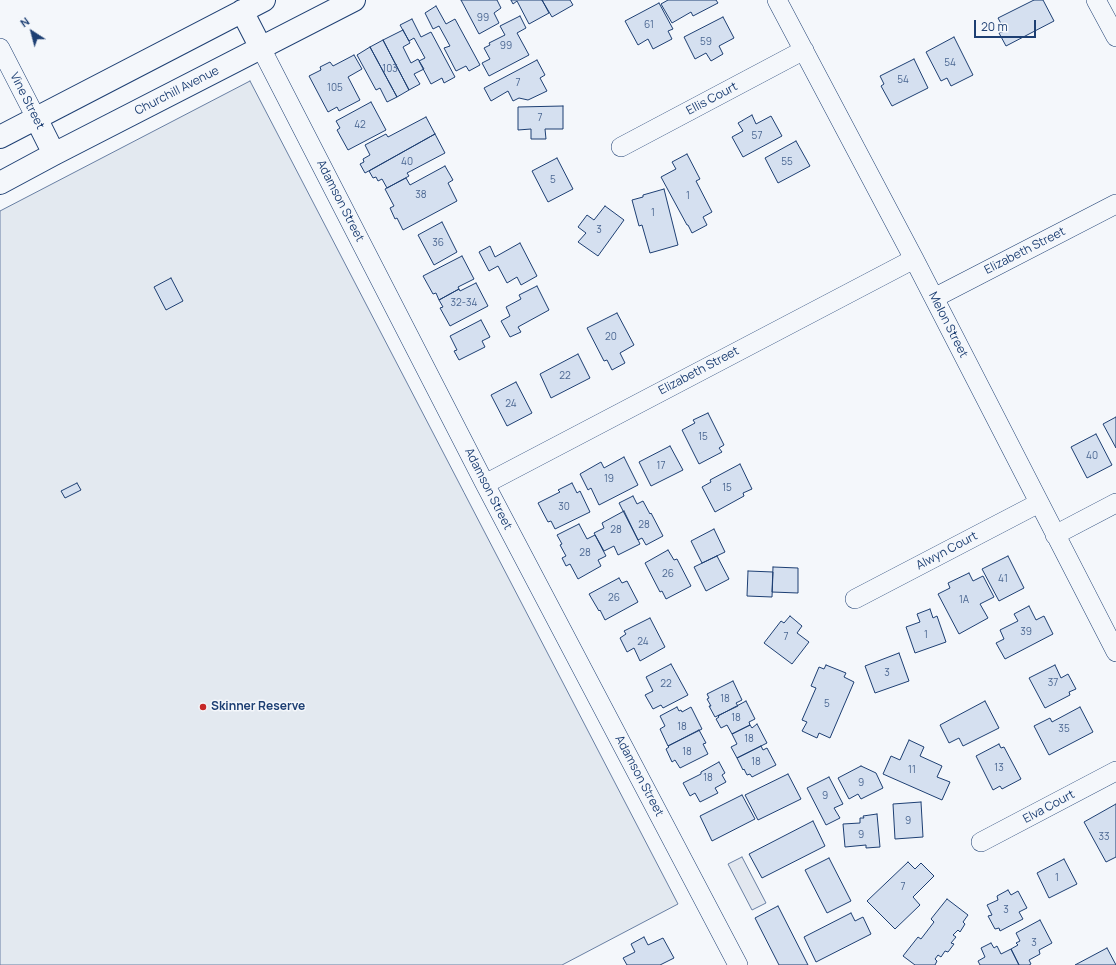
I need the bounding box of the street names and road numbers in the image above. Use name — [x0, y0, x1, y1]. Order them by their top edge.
street label: Churchill Avenue — [132, 64, 222, 118]
street label: Vine Street — [7, 70, 47, 132]
street label: Ellis Court — [684, 80, 740, 118]
street label: Adamson Street — [313, 158, 367, 244]
street label: Elizabeth Street — [982, 224, 1068, 278]
street label: Melon Street — [925, 290, 971, 360]
street label: Elizabeth Street — [656, 344, 742, 398]
street label: Adamson Street — [461, 446, 515, 532]
street label: Alwyn Court — [914, 529, 980, 573]
street label: Adamson Street — [612, 733, 666, 819]
street label: Elva Court — [1021, 787, 1077, 827]

